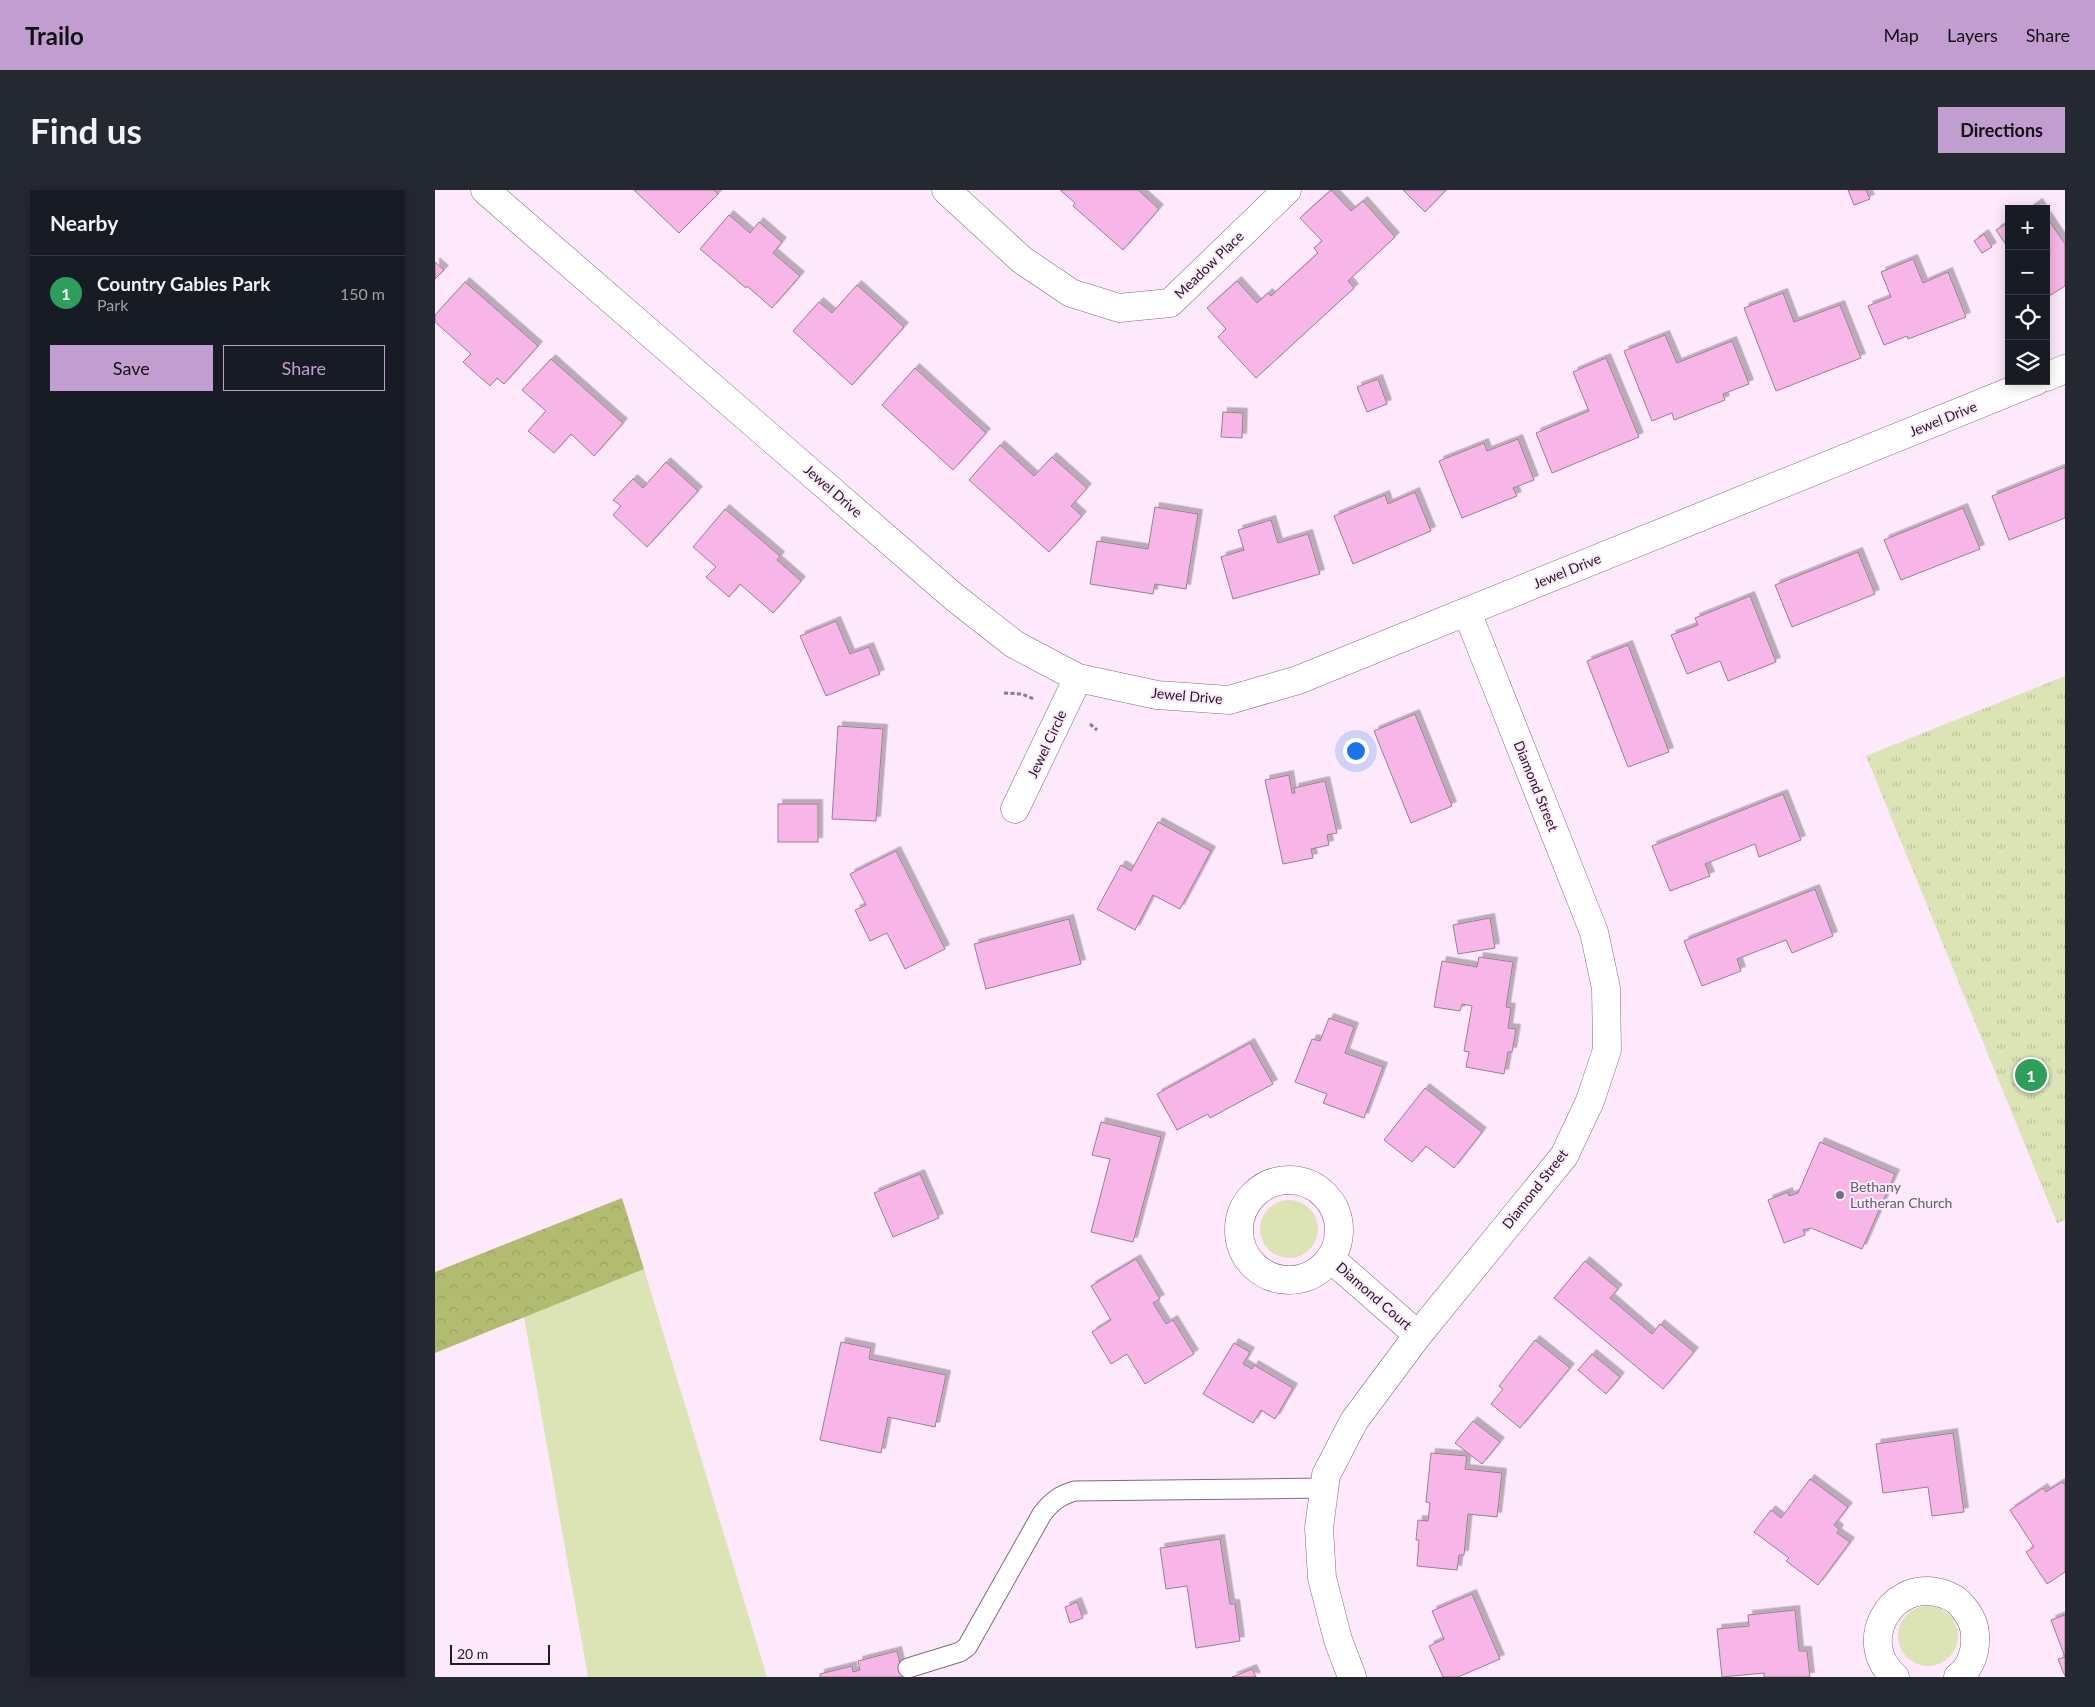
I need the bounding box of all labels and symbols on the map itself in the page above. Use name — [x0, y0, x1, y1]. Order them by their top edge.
street label: Meadow Place — [1170, 227, 1247, 302]
street label: Jewel Drive — [1906, 397, 1979, 440]
street label: Jewel Drive — [801, 461, 866, 521]
street label: Jewel Drive — [1530, 549, 1603, 592]
street label: Jewel Drive — [1151, 684, 1223, 707]
street label: Jewel Circle — [1023, 707, 1070, 780]
your location — [1343, 738, 1369, 764]
street label: Diamond Street — [1511, 738, 1562, 834]
pin: 1 — [2015, 1056, 2047, 1094]
street label: Diamond Street — [1498, 1145, 1571, 1232]
place label: Bethany Lutheran Church — [1850, 1178, 1952, 1211]
marker: Bethany Lutheran Church — [1834, 1189, 1846, 1201]
street label: Diamond Court — [1333, 1258, 1416, 1333]
scale bar — [450, 1642, 550, 1665]

